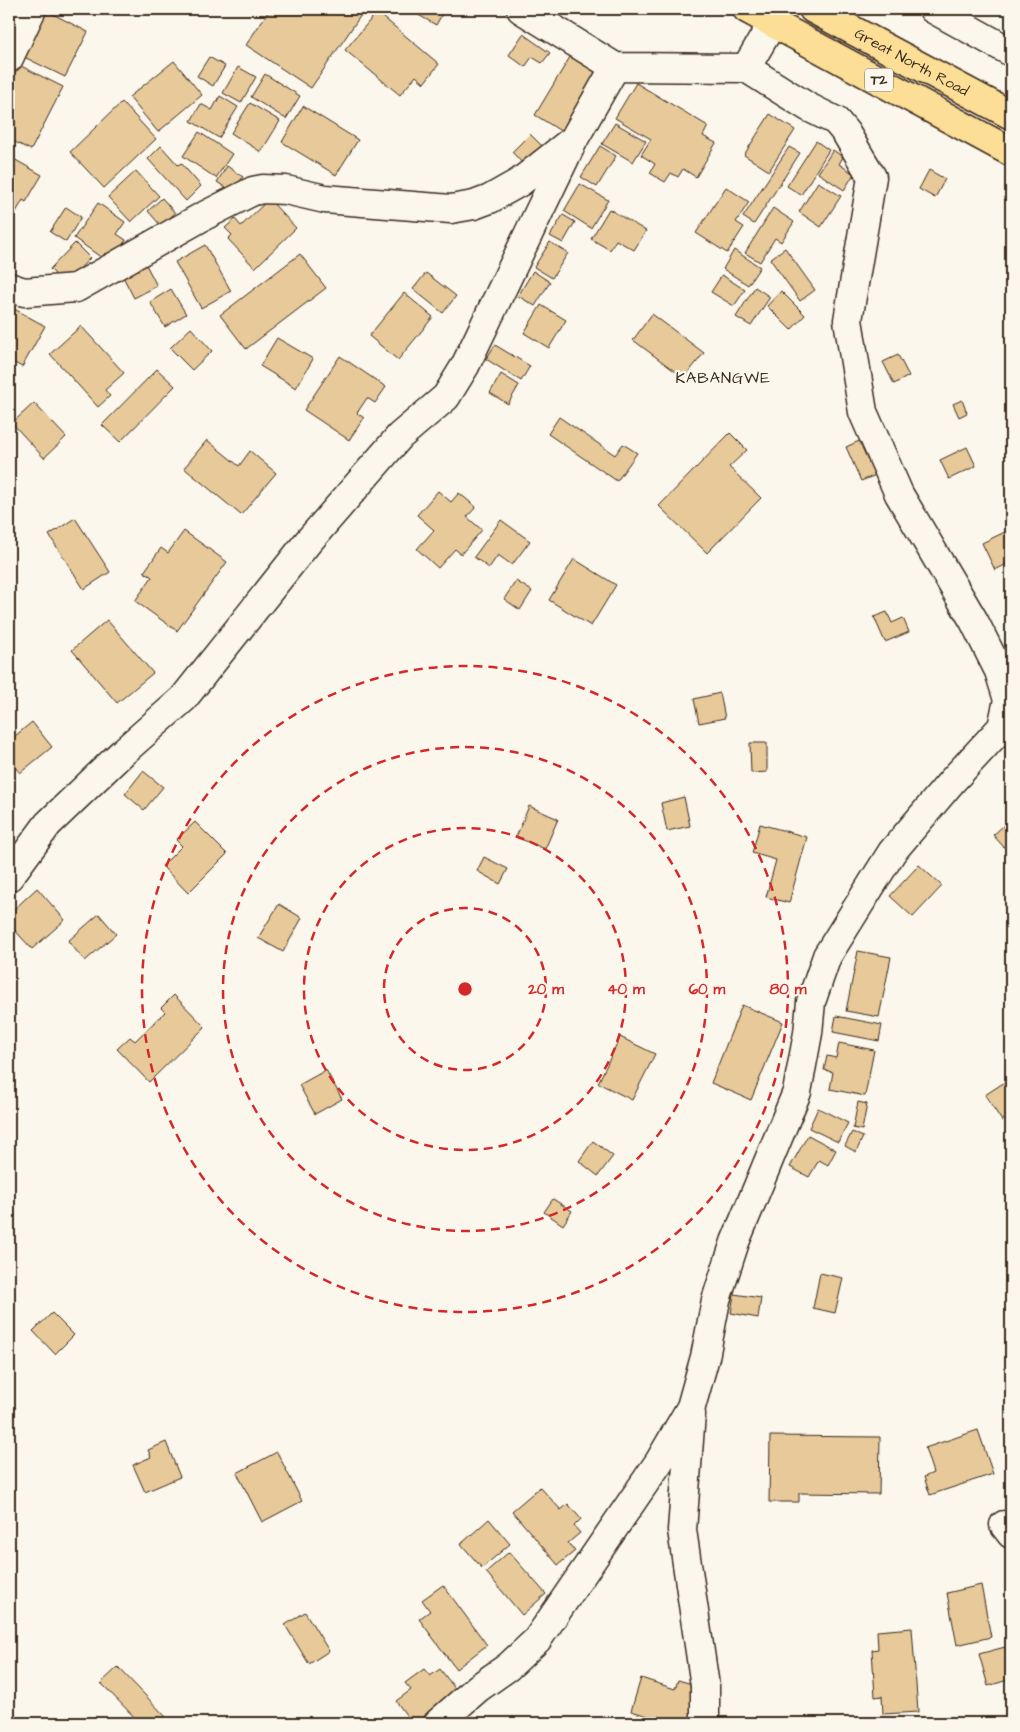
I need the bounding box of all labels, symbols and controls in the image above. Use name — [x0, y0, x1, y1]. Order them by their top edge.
street label: Great North Road — [851, 23, 973, 101]
road number: T2 — [865, 68, 893, 92]
district label: KABANGWE — [675, 367, 771, 389]
text: 20 m — [527, 979, 564, 1000]
text: 40 m — [607, 979, 645, 1000]
text: 60 m — [689, 979, 726, 1000]
text: 80 m — [770, 979, 807, 1000]
centre of rings — [456, 980, 474, 998]

